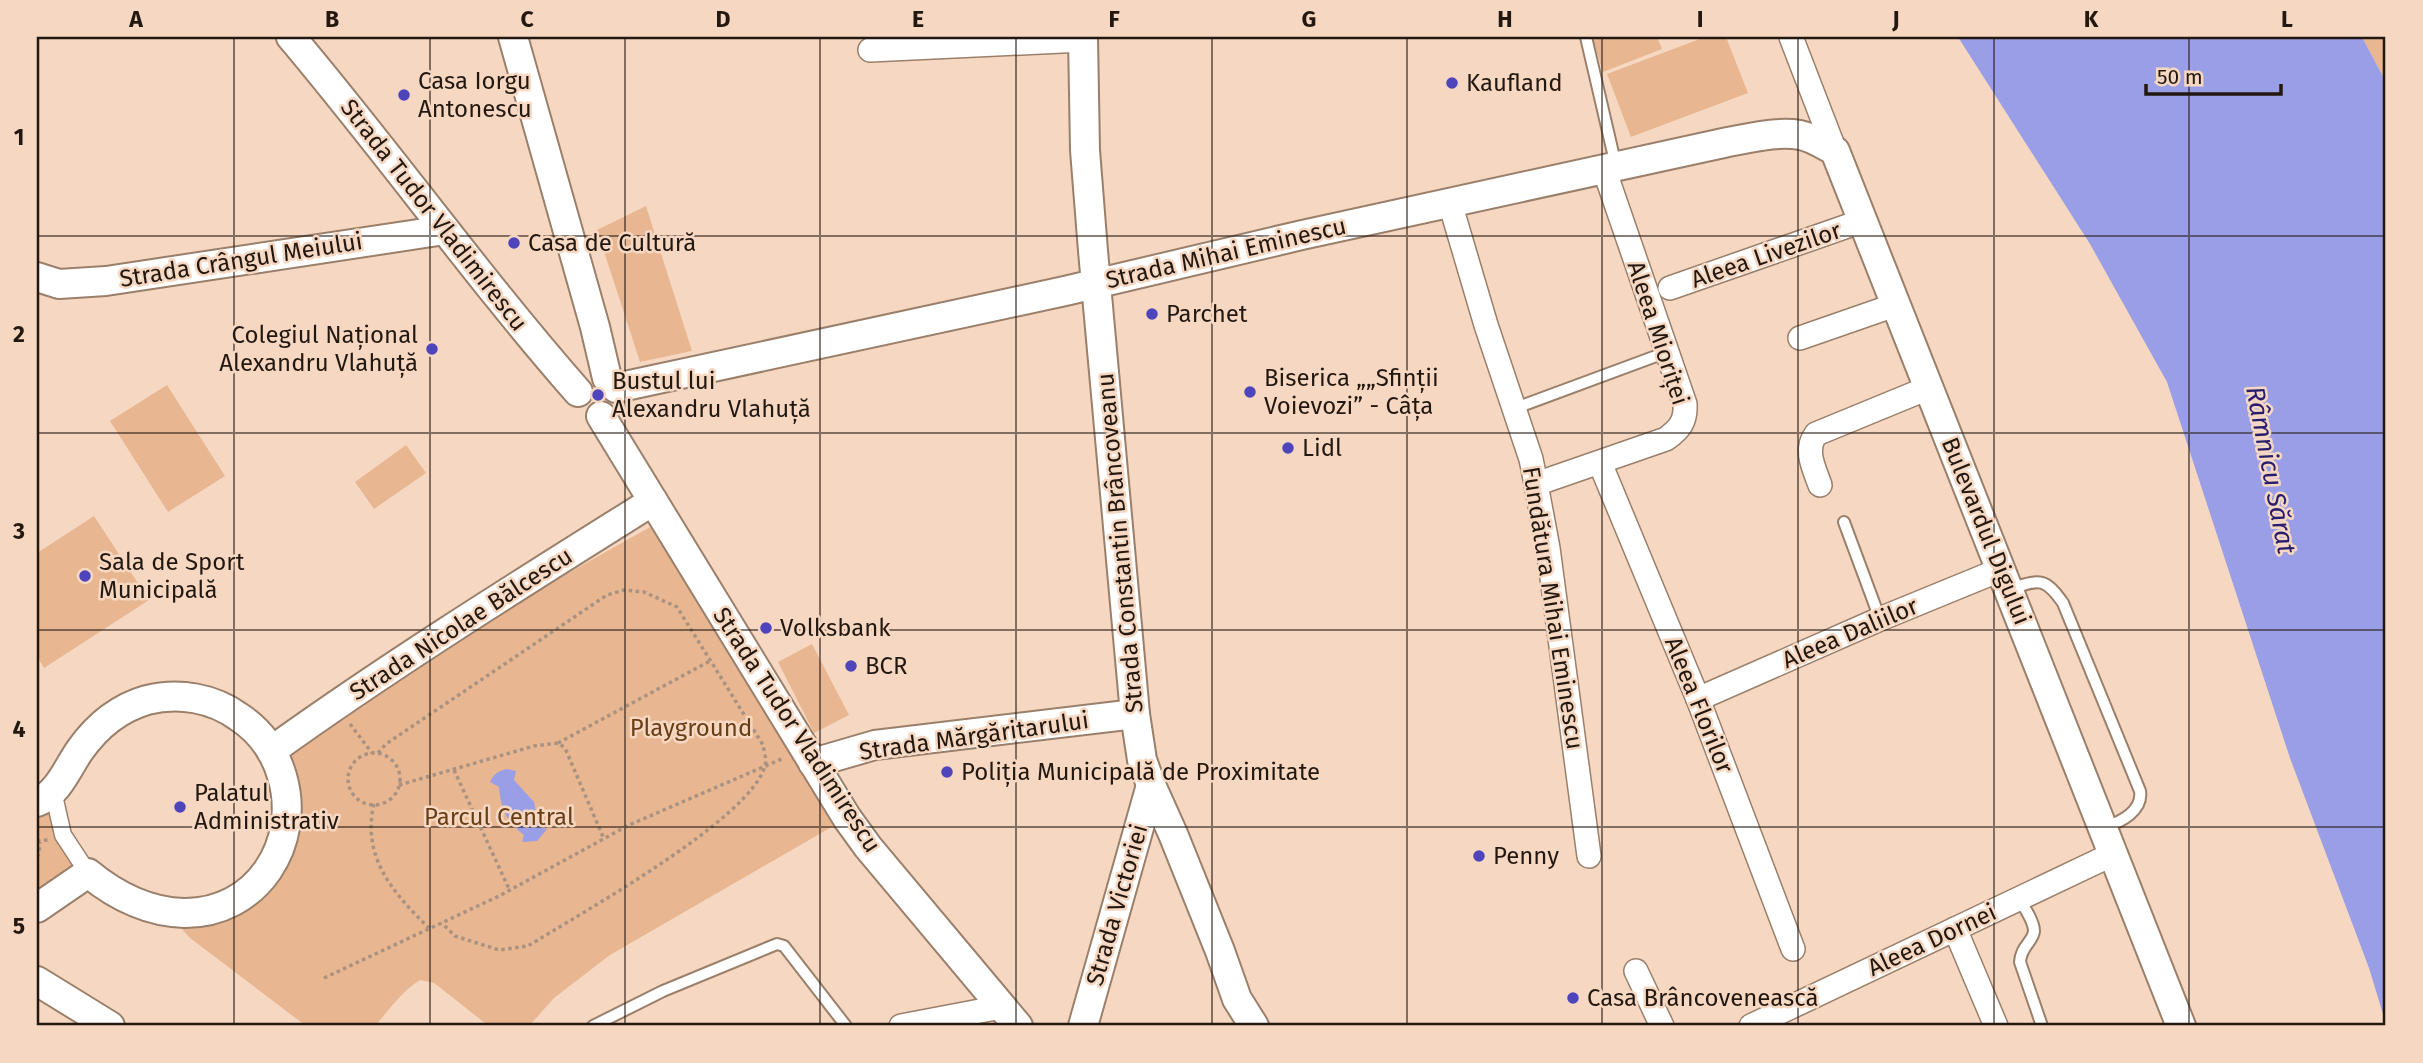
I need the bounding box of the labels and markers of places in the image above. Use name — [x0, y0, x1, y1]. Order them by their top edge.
place label: Casa Iorgu Antonescu — [418, 67, 532, 123]
place label: Kaufland — [1466, 69, 1563, 97]
marker: Kaufland — [1444, 75, 1460, 91]
marker: Casa Iorgu Antonescu — [396, 87, 412, 103]
place label: Casa de Cultură — [528, 229, 696, 257]
marker: Casa de Cultură — [506, 235, 522, 251]
place label: Parchet — [1166, 300, 1248, 328]
marker: Parchet — [1144, 306, 1160, 322]
place label: Colegiul Național Alexandru Vlahuță — [219, 321, 418, 378]
marker: Colegiul Național Alexandru Vlahuță — [424, 341, 440, 357]
place label: Biserica „„Sfinții Voievozi” - Câța — [1264, 364, 1439, 421]
place label: Bustul lui Alexandru Vlahuță — [612, 367, 811, 424]
marker: Biserica „„Sfinții Voievozi” - Câța — [1242, 384, 1258, 400]
marker: Bustul lui Alexandru Vlahuță — [590, 387, 606, 403]
place label: Lidl — [1302, 434, 1342, 462]
marker: Lidl — [1280, 440, 1296, 456]
place label: Sala de Sport Municipală — [99, 548, 245, 604]
marker: Sala de Sport Municipală — [77, 568, 93, 584]
place label: Volksbank — [780, 614, 891, 642]
marker: Volksbank — [758, 620, 774, 636]
place label: BCR — [865, 652, 908, 680]
marker: BCR — [843, 658, 859, 674]
place label: Poliția Municipală de Proximitate — [961, 758, 1320, 787]
marker: Poliția Municipală de Proximitate — [939, 764, 955, 780]
place label: Palatul Administrativ — [194, 779, 339, 835]
marker: Palatul Administrativ — [172, 799, 188, 815]
place label: Penny — [1493, 842, 1559, 870]
marker: Penny — [1471, 848, 1487, 864]
place label: Casa Brâncovenească — [1587, 984, 1818, 1012]
marker: Casa Brâncovenească — [1565, 990, 1581, 1006]

